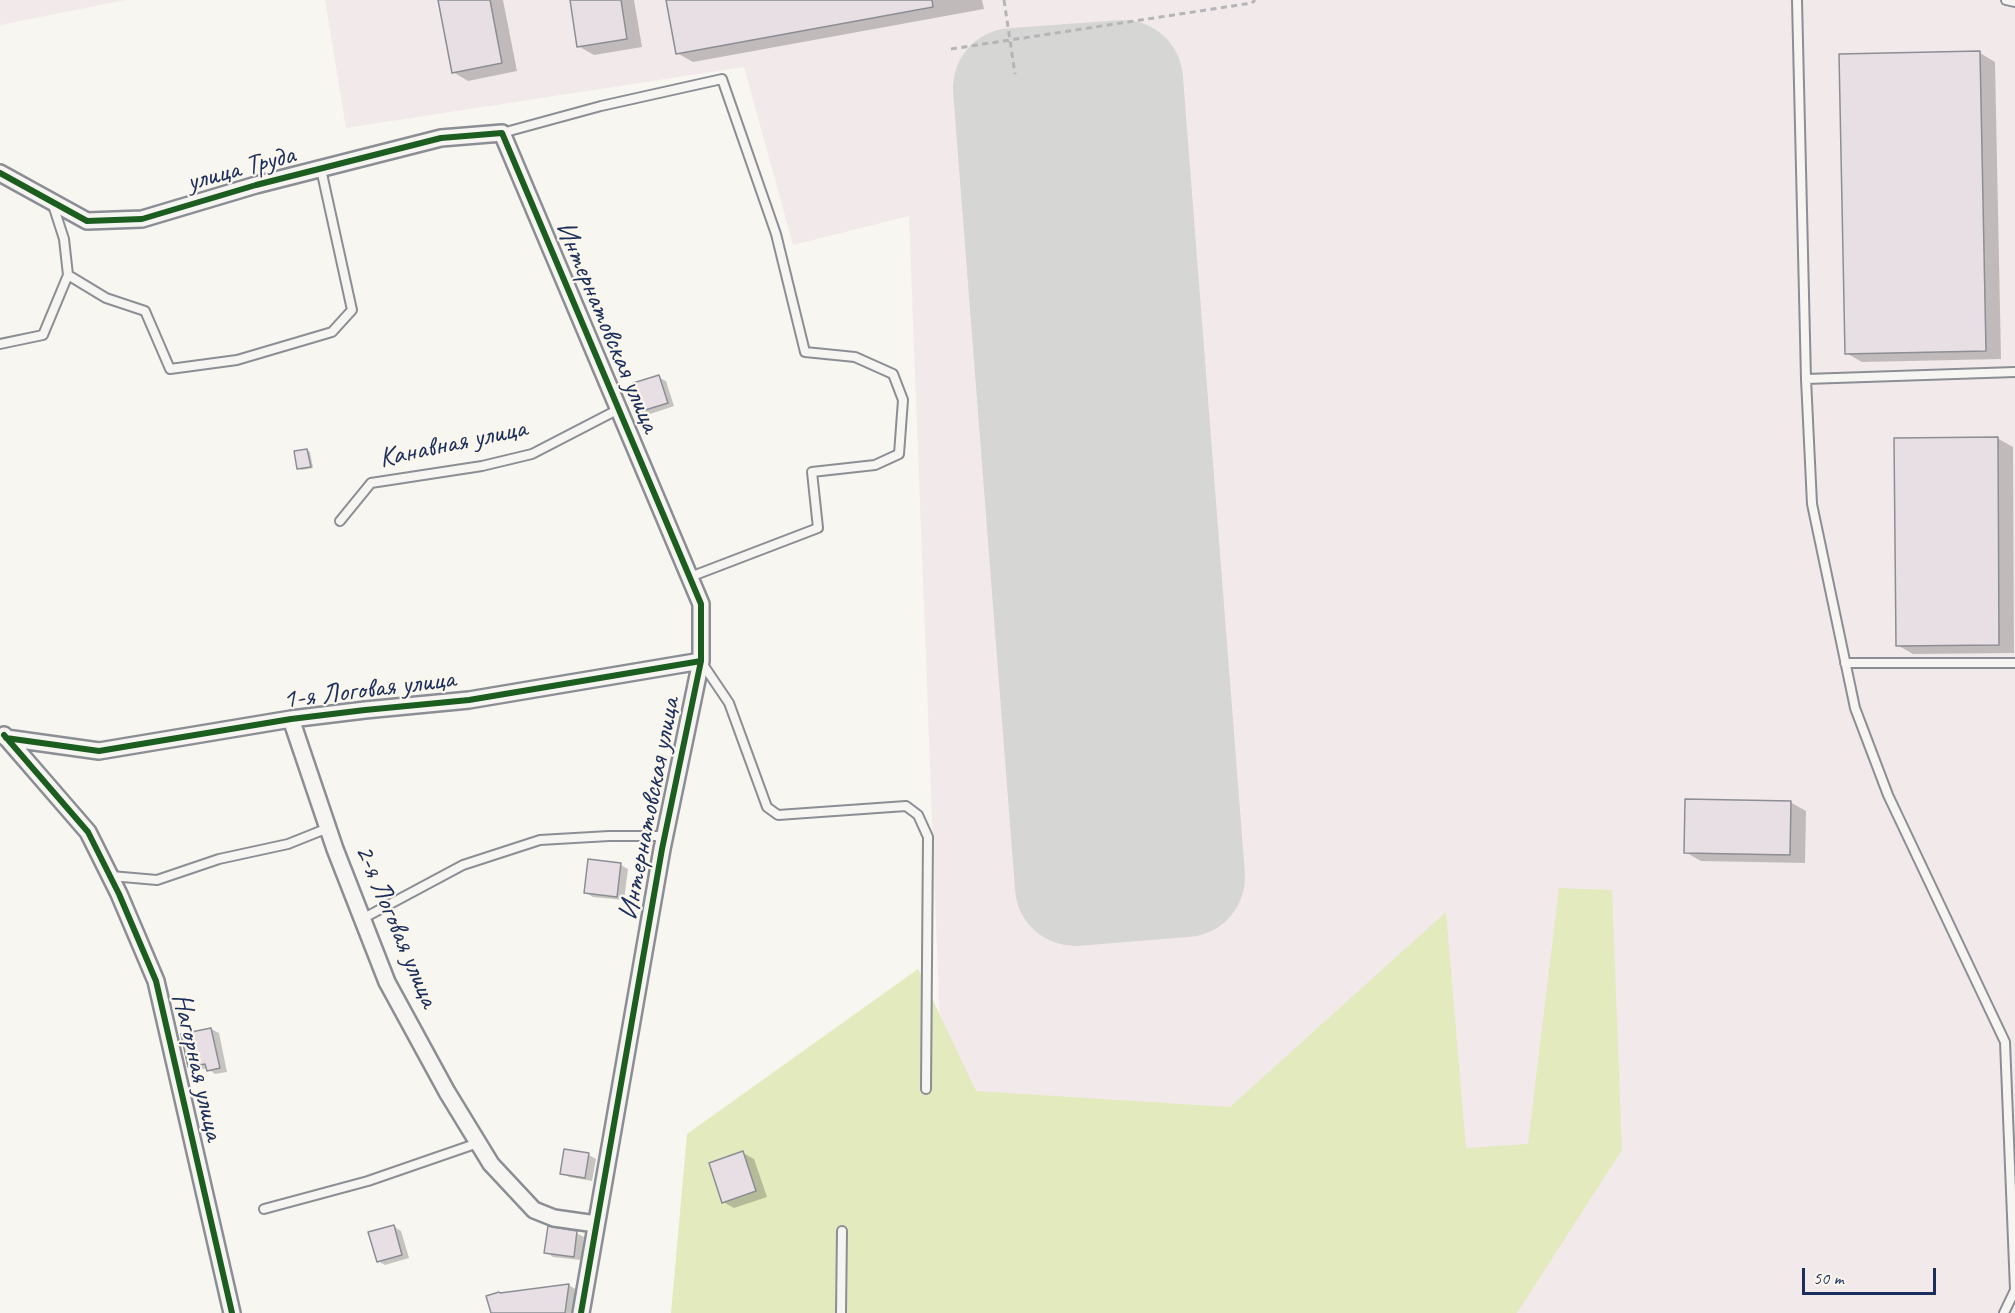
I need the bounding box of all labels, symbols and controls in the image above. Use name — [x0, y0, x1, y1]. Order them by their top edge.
street label: улица Труда — [183, 138, 299, 200]
street label: Интернатовская улица — [547, 216, 667, 438]
street label: Канавная улица — [376, 412, 530, 476]
street label: 1-я Логовая улица — [281, 663, 457, 717]
street label: Интернатовская улица — [612, 695, 688, 923]
street label: 2-я Логовая улица — [347, 840, 445, 1012]
street label: Нагорная улица — [164, 990, 230, 1144]
scale bar — [1805, 1256, 1938, 1294]
text: 50 m — [1813, 1267, 1844, 1289]

